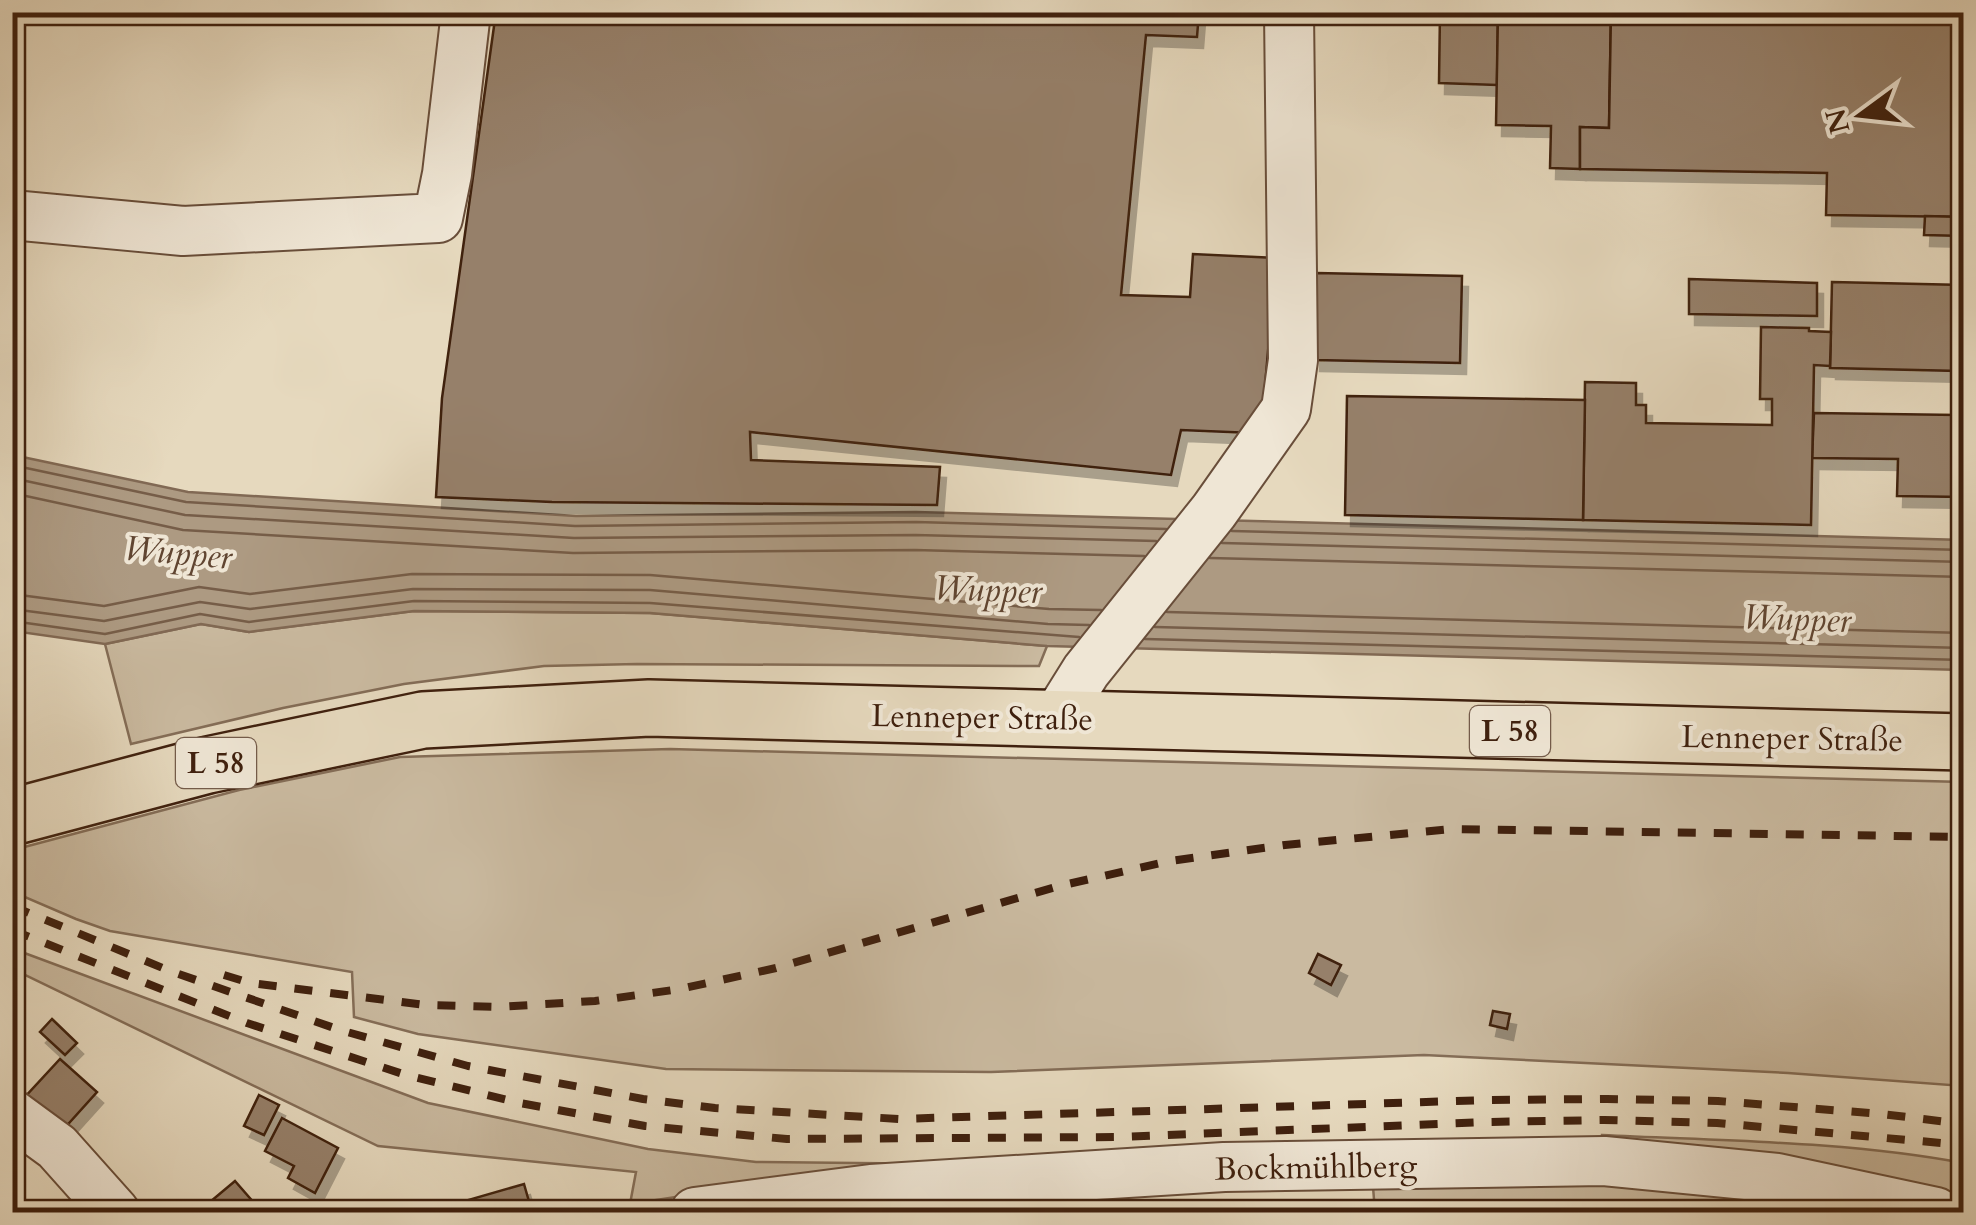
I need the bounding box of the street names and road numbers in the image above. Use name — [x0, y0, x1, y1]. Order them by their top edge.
street label: Lenneper Straße — [871, 694, 1093, 742]
road number: L 58 — [1470, 706, 1550, 756]
street label: Lenneper Straße — [1681, 715, 1903, 763]
road number: L 58 — [176, 738, 256, 788]
street label: Bockmühlberg — [1214, 1144, 1418, 1192]

